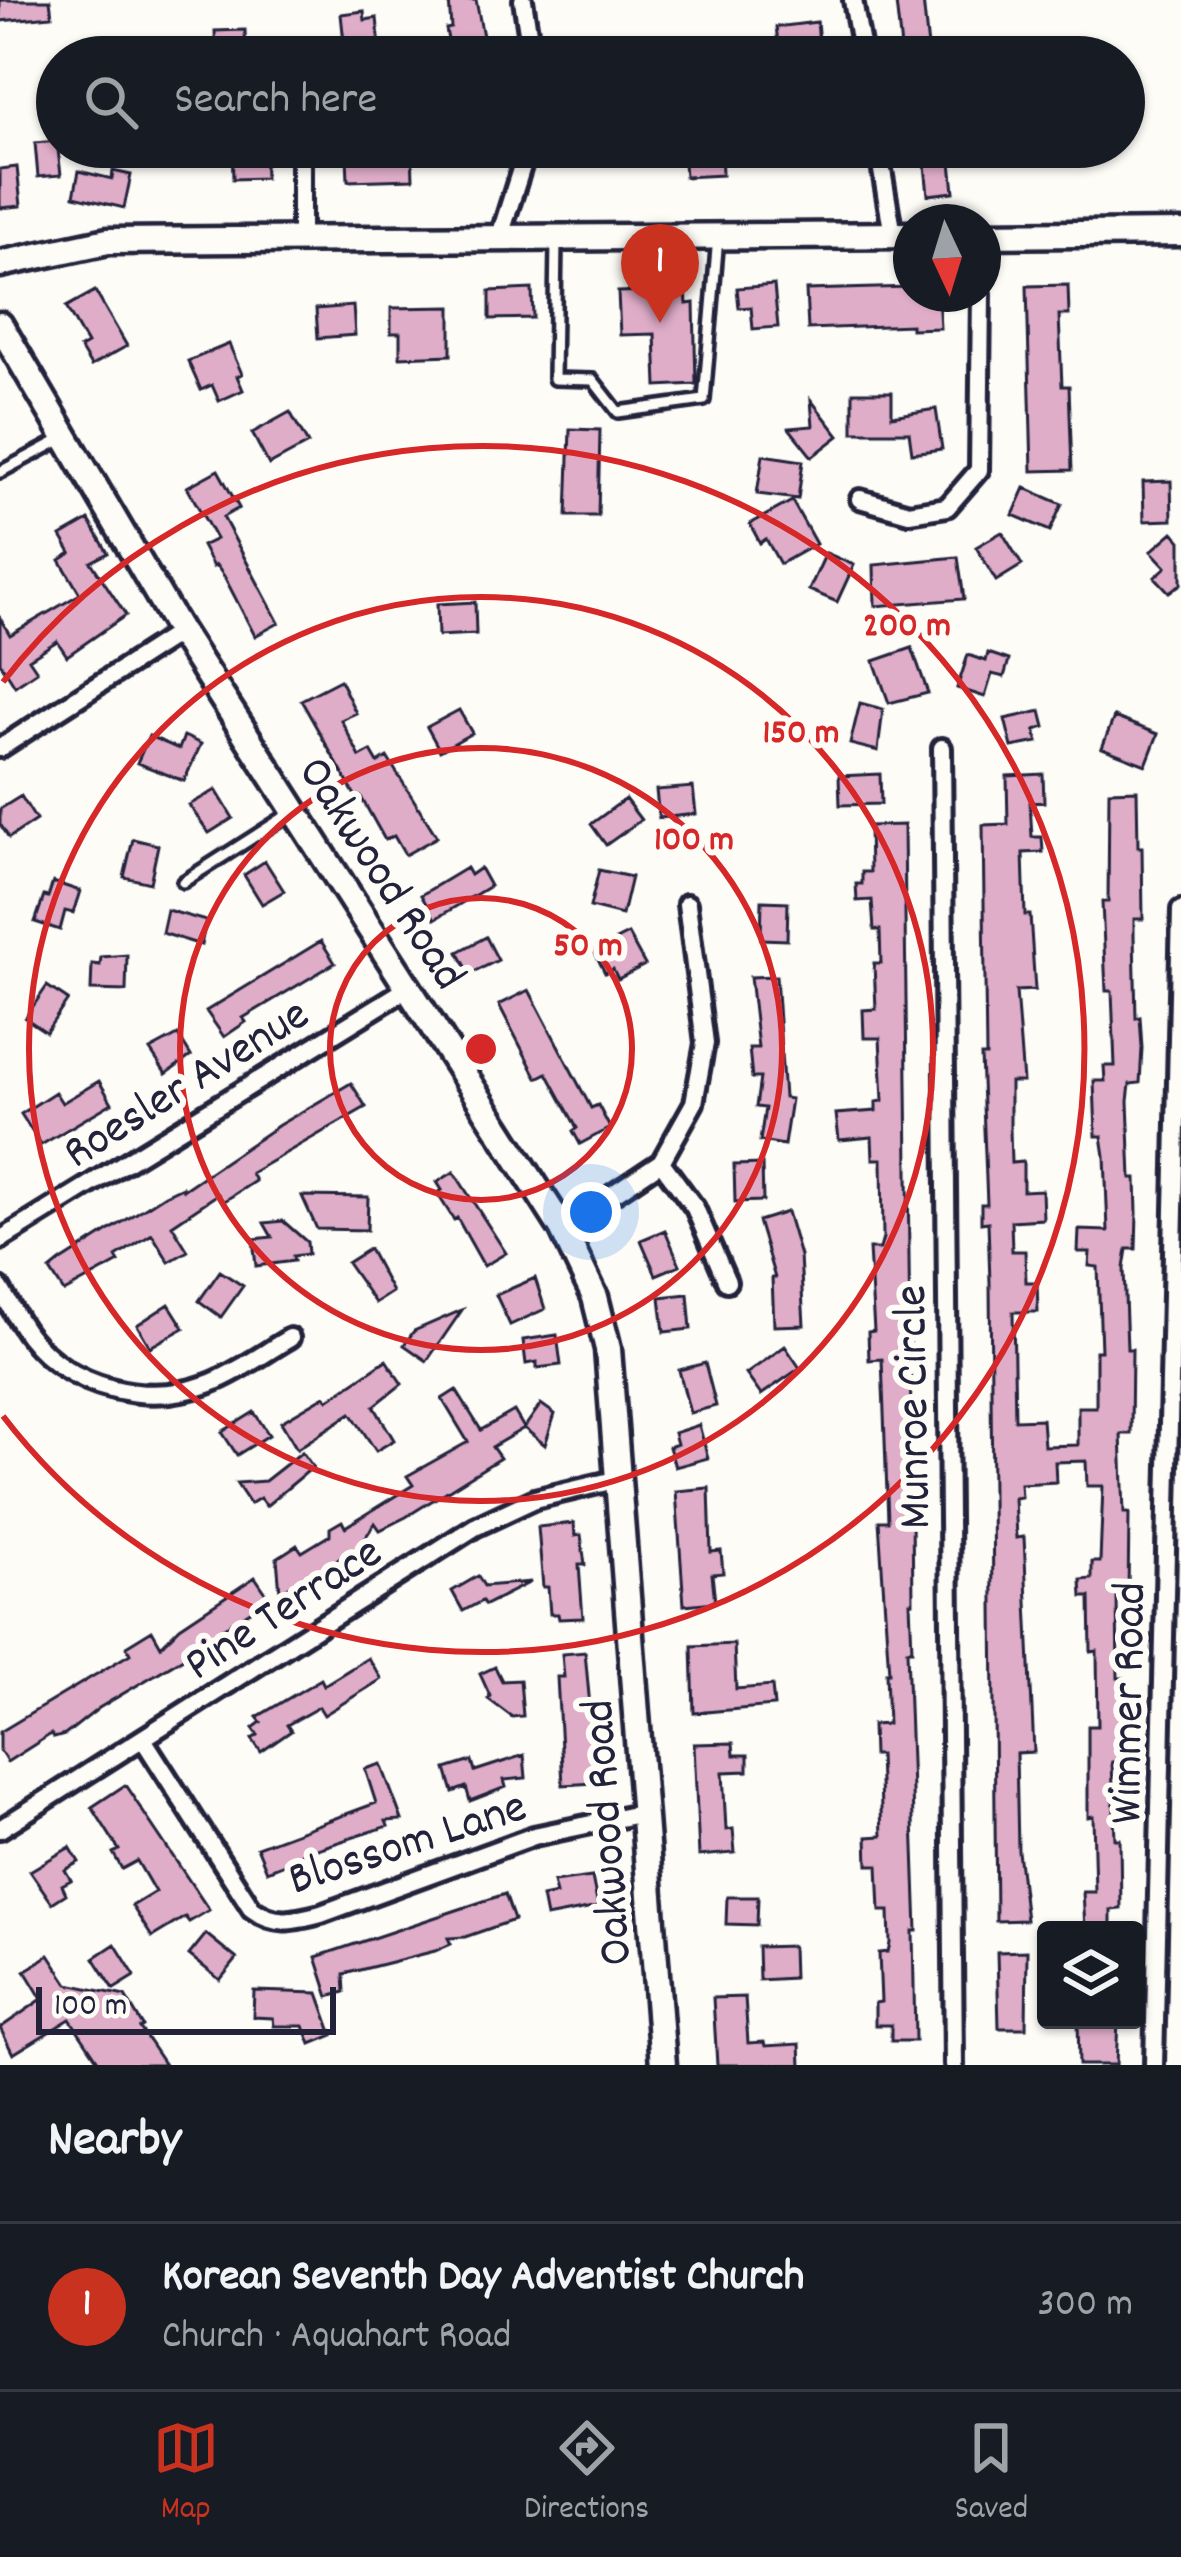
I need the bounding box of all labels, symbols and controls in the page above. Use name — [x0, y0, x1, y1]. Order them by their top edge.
search box — [36, 36, 1145, 168]
icon: search — [78, 69, 144, 135]
text: Search here — [174, 70, 377, 134]
north arrow — [893, 204, 1001, 312]
pin: 1 — [621, 224, 699, 323]
text: 200 m — [863, 602, 951, 654]
text: 150 m — [762, 709, 840, 761]
street label: Oakwood Road — [277, 744, 480, 1006]
text: 100 m — [654, 816, 734, 868]
text: 50 m — [553, 922, 623, 974]
street label: Roesler Avenue — [51, 983, 324, 1189]
centre of rings — [460, 1028, 502, 1070]
your location — [561, 1182, 621, 1242]
street label: Munroe Circle — [880, 1284, 953, 1530]
street label: Pine Terrace — [172, 1521, 398, 1701]
street label: Wimmer Road — [1095, 1582, 1168, 1825]
street label: Oakwood Road — [567, 1697, 654, 1968]
street label: Blossom Lane — [280, 1775, 536, 1917]
map controls — [1037, 1921, 1145, 2029]
button: layers — [1037, 1921, 1145, 2029]
scale bar — [36, 1981, 336, 2034]
text: 100 m — [54, 1984, 127, 2031]
text: Nearby — [48, 2107, 181, 2179]
text: Korean Seventh Day Adventist Church — [162, 2247, 804, 2311]
text: 1 — [83, 2279, 91, 2334]
text: 300 m — [1037, 2279, 1133, 2334]
text: Church · Aquahart Road — [162, 2311, 511, 2366]
tab: Map — [153, 2415, 219, 2534]
tab: Directions — [524, 2415, 649, 2534]
tab: Saved — [955, 2415, 1028, 2534]

